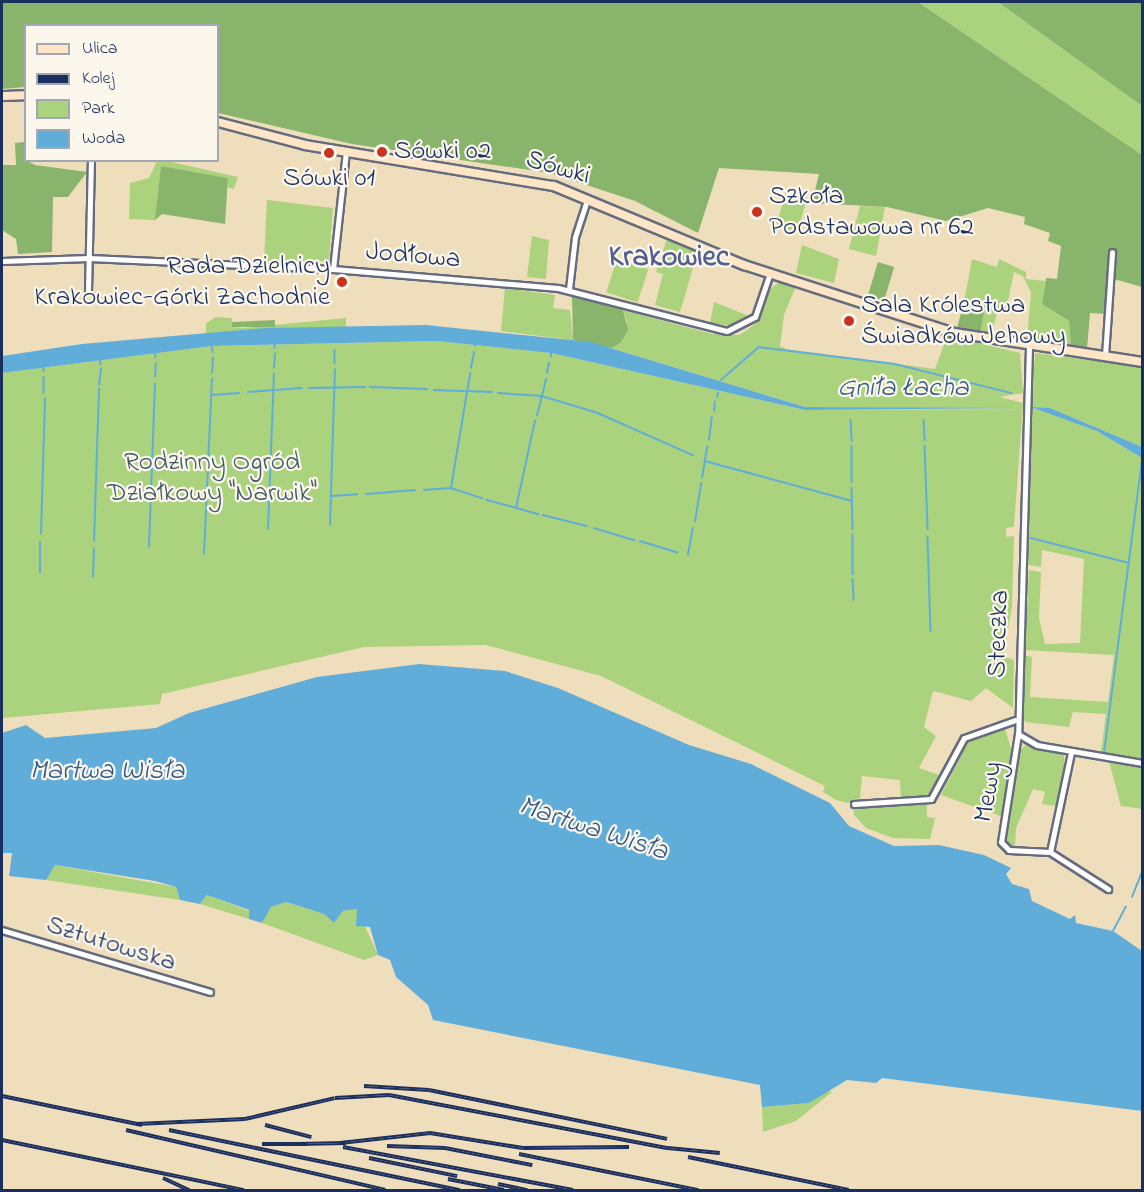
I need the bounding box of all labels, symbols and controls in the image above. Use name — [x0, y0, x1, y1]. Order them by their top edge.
legend — [24, 24, 219, 162]
text: Ulica — [82, 36, 117, 62]
text: Kolej — [82, 66, 114, 92]
text: Park — [82, 96, 115, 122]
text: Woda — [82, 126, 125, 152]
place label: Sówki 02 — [394, 136, 491, 168]
street label: Sówki — [522, 143, 594, 193]
marker: Sówki 02 — [375, 145, 389, 159]
marker: Sówki 01 — [322, 146, 336, 160]
place label: Sówki 01 — [283, 163, 375, 195]
place label: Szkoła Podstawowa nr 62 — [769, 180, 974, 243]
marker: Szkoła Podstawowa nr 62 — [750, 205, 764, 219]
street label: Jodłowa — [364, 236, 462, 276]
district label: Krakowiec — [609, 240, 729, 276]
place label: Rada Dzielnicy Krakowiec-Górki Zachodnie — [34, 250, 330, 313]
marker: Rada Dzielnicy Krakowiec-Górki Zachodnie — [335, 275, 349, 289]
place label: Sala Królestwa Świadków Jehowy — [861, 289, 1066, 352]
marker: Sala Królestwa Świadków Jehowy — [842, 314, 856, 328]
water label: Gniła Łacha — [837, 372, 969, 406]
park label: Rodzinny Ogród Działkowy "Narwik" — [107, 446, 317, 509]
street label: Steczka — [981, 589, 1017, 679]
water label: Martwa Wisła — [30, 755, 184, 789]
street label: Mewy — [968, 759, 1010, 825]
water label: Martwa Wisła — [514, 790, 672, 870]
street label: Sztutowska — [42, 909, 180, 979]

